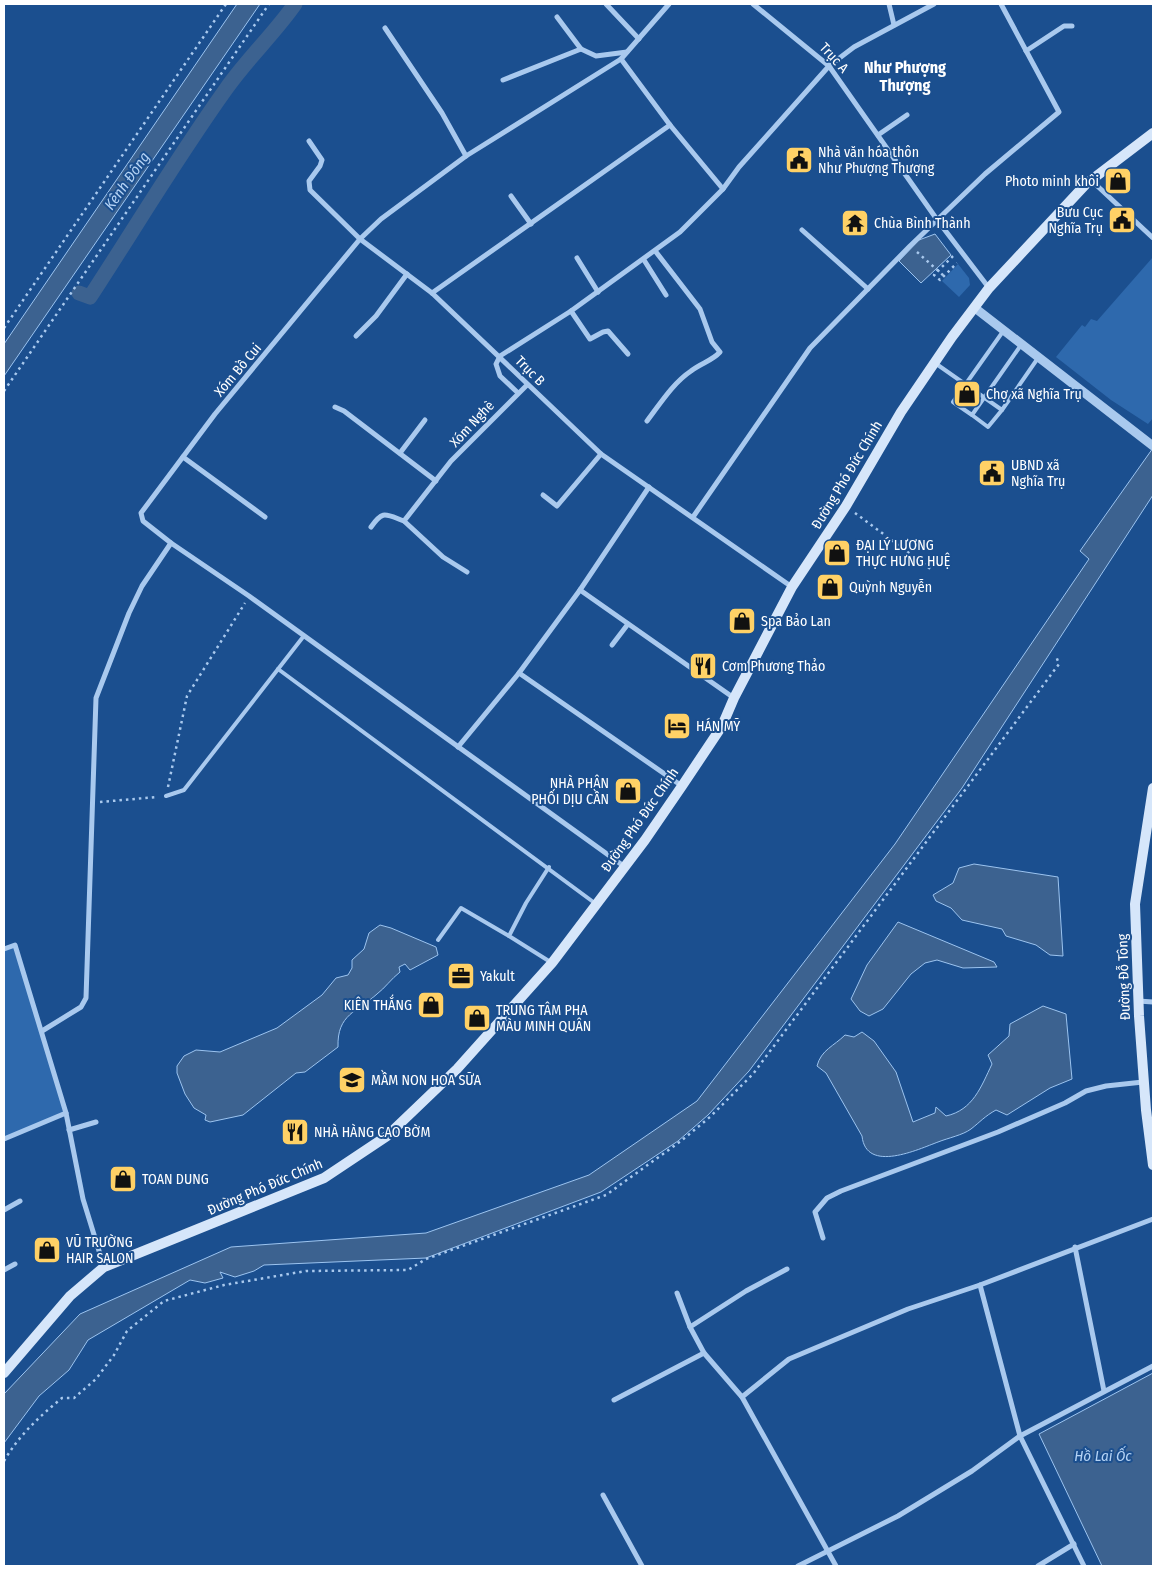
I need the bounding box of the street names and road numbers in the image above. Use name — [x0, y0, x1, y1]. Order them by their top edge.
street label: Trục A — [816, 39, 853, 77]
street label: Xóm Bồ Cui — [210, 339, 265, 400]
street label: Trục B — [512, 353, 549, 390]
street label: Xóm Nghè — [446, 397, 498, 451]
street label: Đường Phó Đức Chính — [808, 418, 886, 532]
street label: Đường Phó Đức Chính — [598, 765, 682, 875]
street label: Đường Đỗ Tông — [1114, 933, 1134, 1021]
street label: Đường Phó Đức Chính — [205, 1155, 325, 1219]

